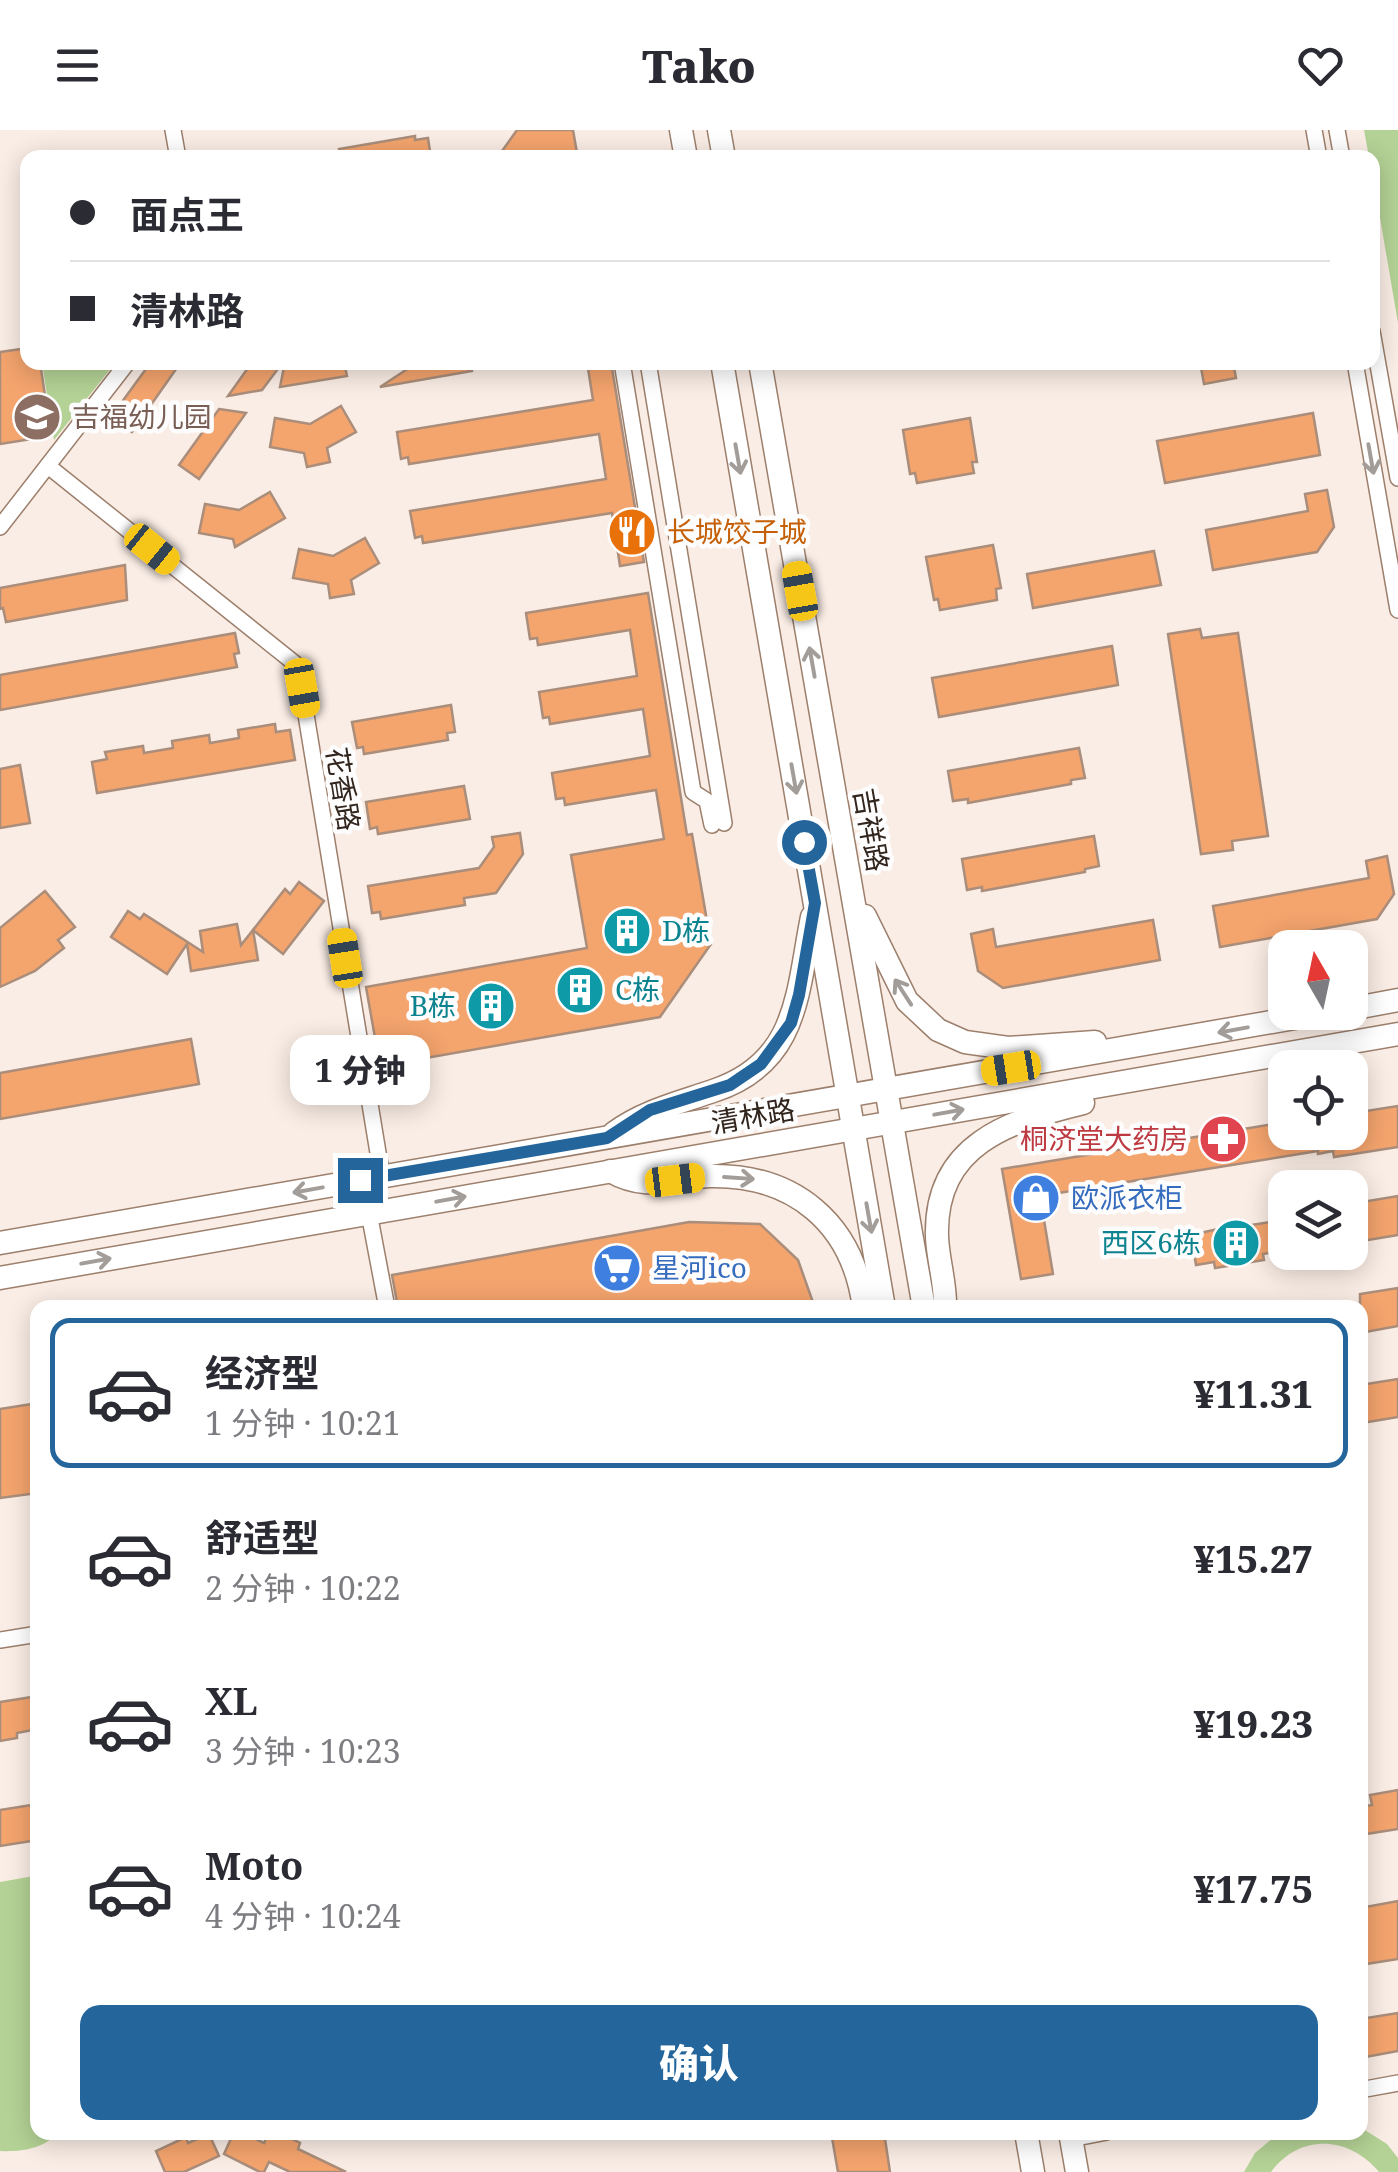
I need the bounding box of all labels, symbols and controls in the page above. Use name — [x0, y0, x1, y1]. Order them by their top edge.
text: Tako — [642, 35, 756, 96]
icon: menu — [50, 38, 105, 93]
icon: heart — [1293, 38, 1348, 93]
text: 面点王 — [130, 188, 244, 240]
text: 清林路 — [130, 284, 244, 336]
school or university icon: 吉福幼儿园 — [11, 391, 63, 443]
place label: 吉福幼儿园 — [72, 397, 212, 435]
one-way arrow — [729, 442, 748, 474]
one-way arrow — [1362, 442, 1381, 474]
restaurant icon: 长城饺子城 — [606, 506, 658, 558]
place label: 长城饺子城 — [667, 512, 807, 550]
car — [119, 518, 185, 580]
car — [780, 559, 820, 623]
one-way arrow — [802, 646, 821, 679]
car — [282, 656, 322, 720]
street label: 花香路 — [319, 744, 369, 833]
one-way arrow — [785, 762, 804, 795]
street label: 吉祥路 — [846, 785, 898, 874]
route start — [782, 820, 827, 865]
building icon: D栋 — [601, 905, 653, 957]
place label: D栋 — [662, 911, 710, 949]
car — [325, 926, 365, 990]
north arrow — [1268, 930, 1368, 1030]
map controls — [1268, 930, 1368, 1270]
building icon: C栋 — [554, 964, 606, 1016]
place label: C栋 — [615, 970, 660, 1008]
one-way arrow — [893, 979, 914, 1007]
building icon: B栋 — [465, 980, 517, 1032]
place label: B栋 — [410, 986, 456, 1024]
one-way arrow — [1217, 1021, 1250, 1040]
callout: 1 分钟 — [290, 1035, 430, 1105]
text: 1 分钟 — [315, 1048, 405, 1091]
car — [979, 1048, 1043, 1088]
button: locate — [1268, 1050, 1368, 1150]
street label: 清林路 — [708, 1089, 797, 1141]
one-way arrow — [932, 1102, 965, 1121]
pharmacy icon: 桐济堂大药房 — [1197, 1113, 1249, 1165]
place label: 桐济堂大药房 — [1020, 1119, 1188, 1157]
route end — [338, 1158, 383, 1203]
car — [643, 1161, 707, 1199]
one-way arrow — [723, 1169, 755, 1188]
button: layers — [1268, 1170, 1368, 1270]
shop icon: 欧派衣柜 — [1010, 1172, 1062, 1224]
place label: 欧派衣柜 — [1071, 1178, 1183, 1216]
one-way arrow — [293, 1181, 325, 1200]
one-way arrow — [434, 1189, 466, 1208]
one-way arrow — [860, 1201, 879, 1234]
building icon: 西区6栋 — [1210, 1217, 1262, 1269]
place label: 西区6栋 — [1101, 1223, 1201, 1261]
supermarket icon: 星河ico — [591, 1242, 643, 1294]
place label: 星河ico — [652, 1248, 747, 1286]
one-way arrow — [79, 1251, 112, 1270]
text: 经济型 — [205, 1346, 319, 1398]
icon: car — [85, 1348, 175, 1438]
text: ¥11.31 — [1193, 1367, 1313, 1419]
text: 1 分钟 · 10:21 — [205, 1401, 401, 1444]
text: 舒适型 — [205, 1511, 319, 1563]
icon: car — [85, 1513, 175, 1603]
text: ¥15.27 — [1193, 1532, 1313, 1584]
text: 2 分钟 · 10:22 — [205, 1566, 401, 1609]
text: XL — [205, 1674, 258, 1726]
icon: car — [85, 1678, 175, 1768]
text: ¥19.23 — [1193, 1697, 1313, 1749]
text: 3 分钟 · 10:23 — [205, 1729, 401, 1772]
text: Moto — [205, 1839, 303, 1891]
icon: car — [85, 1843, 175, 1933]
text: ¥17.75 — [1193, 1862, 1313, 1914]
text: 4 分钟 · 10:24 — [205, 1894, 401, 1937]
button: 确认 — [80, 2005, 1318, 2120]

